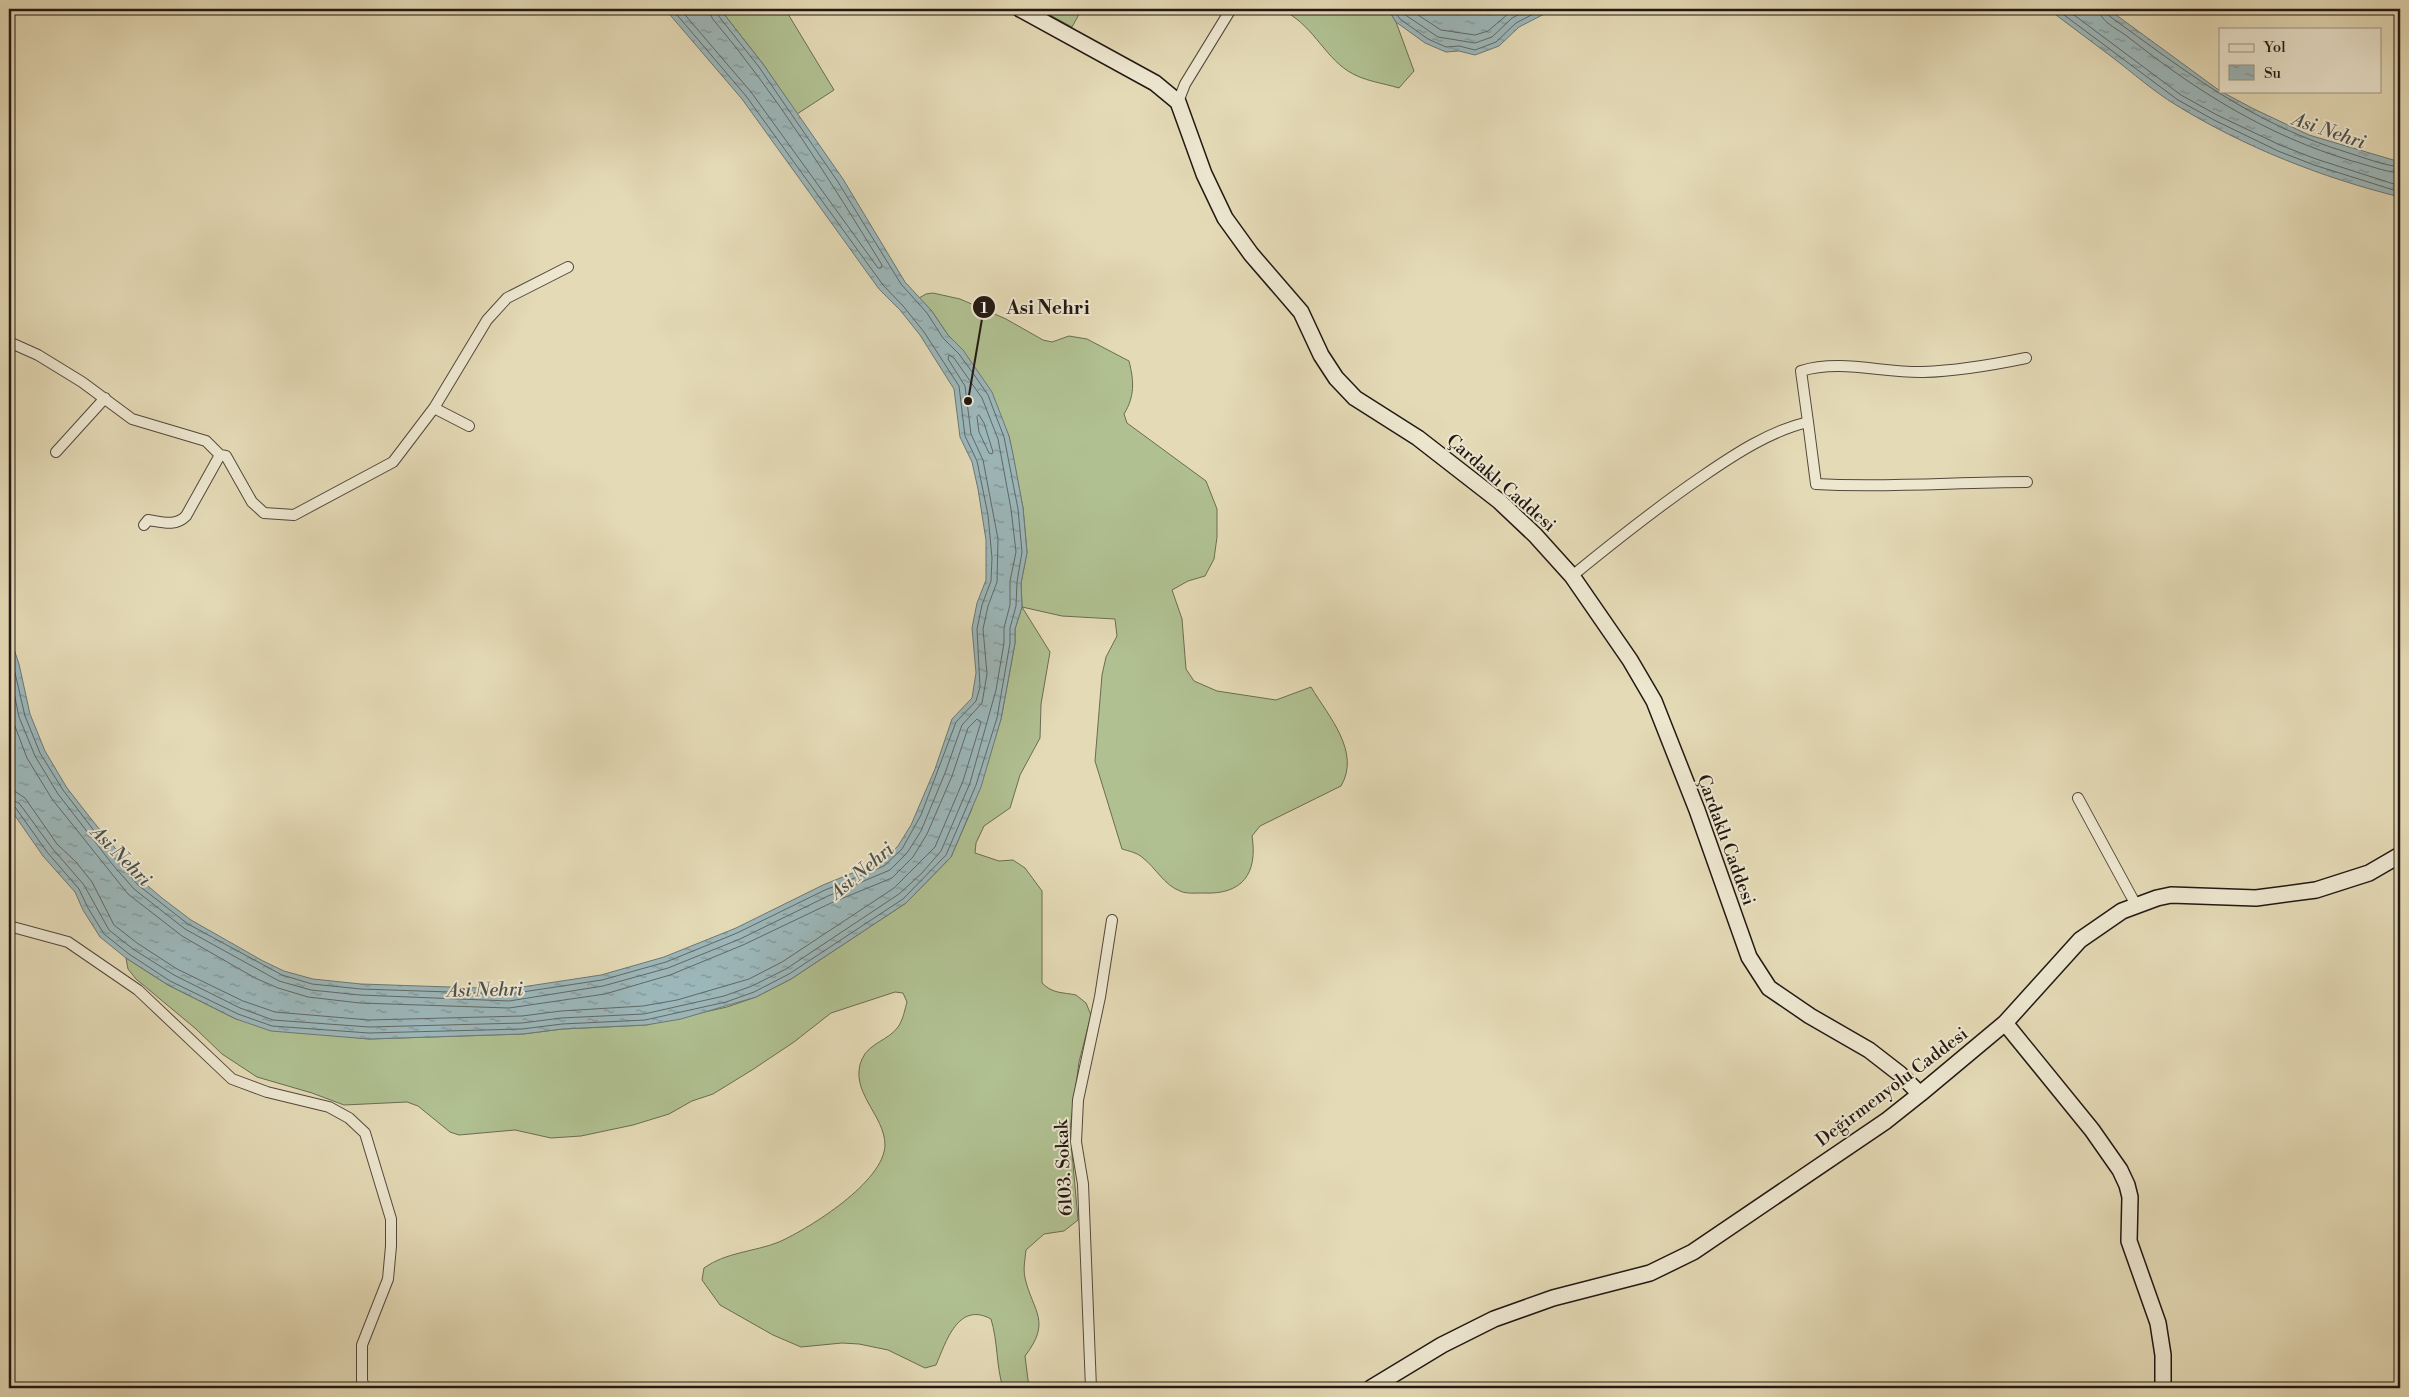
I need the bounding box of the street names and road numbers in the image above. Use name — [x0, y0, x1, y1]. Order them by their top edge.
street label: Çardaklı Caddesi — [1442, 429, 1561, 537]
street label: Çardaklı Caddesi — [1692, 771, 1760, 909]
street label: Değirmenyolu Caddesi — [1811, 1022, 1973, 1152]
street label: 6103. Sokak — [1050, 1118, 1078, 1217]

